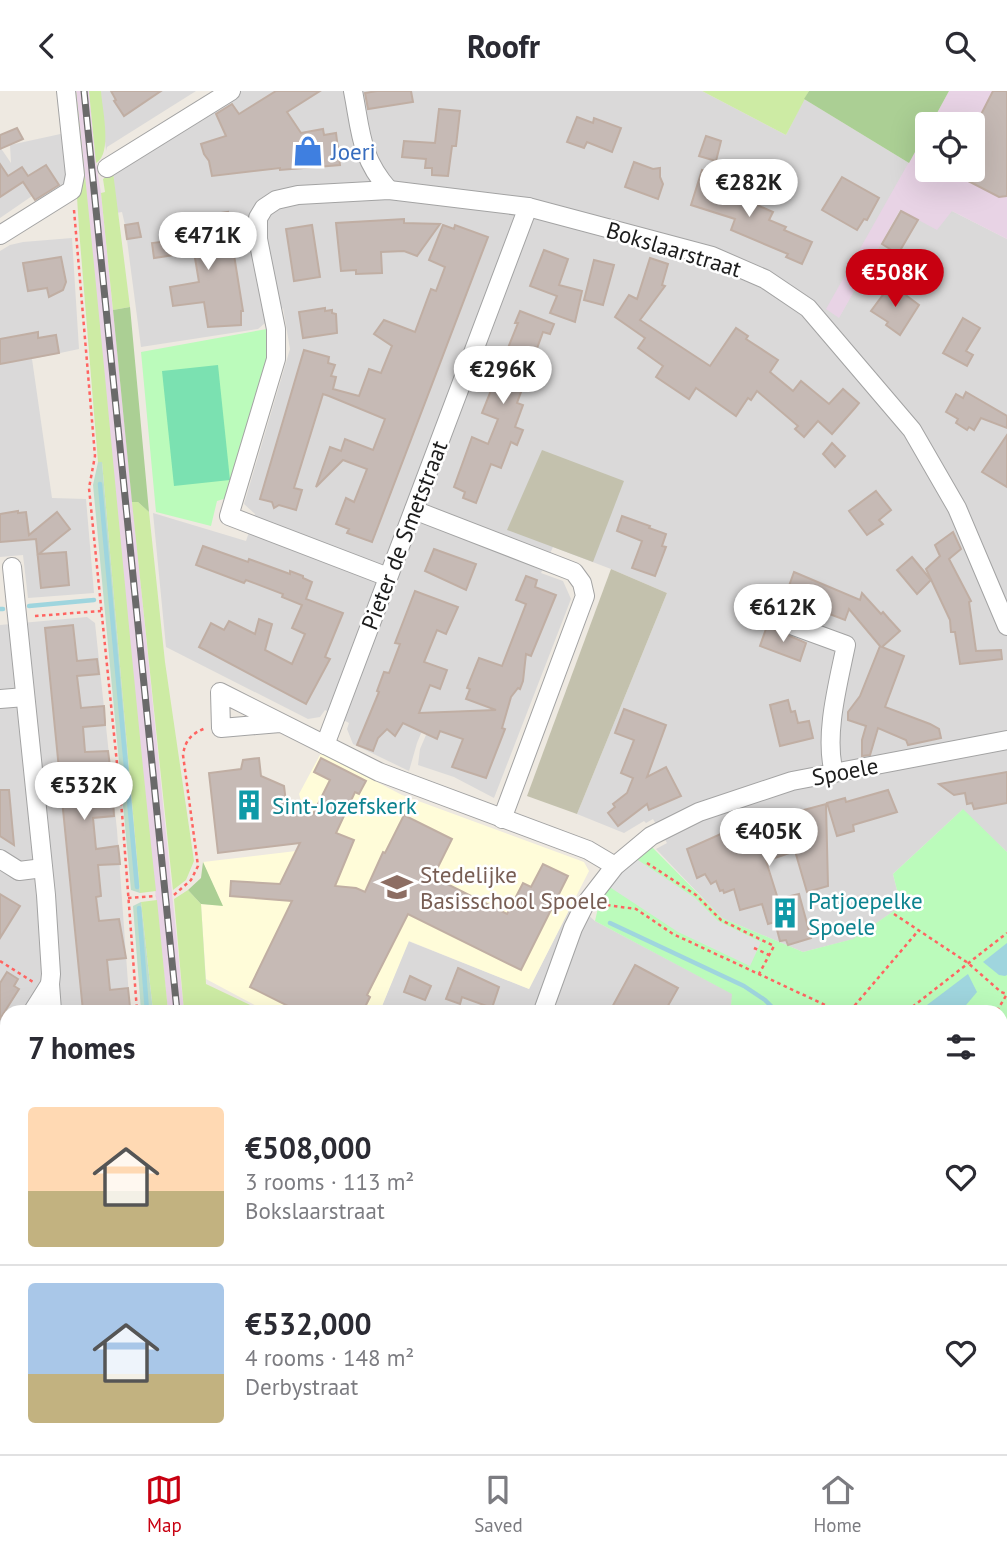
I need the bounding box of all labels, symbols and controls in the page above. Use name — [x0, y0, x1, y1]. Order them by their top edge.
text: Roofr — [467, 25, 540, 67]
icon: back — [28, 27, 66, 65]
icon: search — [941, 27, 979, 65]
map controls — [915, 112, 985, 182]
button: locate — [915, 112, 985, 182]
shop icon: Joeri — [291, 134, 325, 168]
place label: Joeri — [330, 137, 376, 166]
pin: €282K — [700, 159, 798, 219]
text: €282K — [716, 167, 782, 196]
pin: €471K — [159, 213, 257, 272]
street label: Bokslaarstraat — [603, 215, 745, 283]
text: €471K — [175, 220, 241, 249]
pin: €508K — [846, 249, 944, 309]
text: €508K — [862, 257, 928, 286]
pin: €296K — [454, 347, 552, 406]
text: €296K — [470, 354, 536, 383]
street label: Pieter de Smetstraat — [355, 436, 454, 634]
pin: €612K — [734, 585, 832, 644]
text: €612K — [750, 592, 816, 621]
street label: Spoele — [809, 750, 881, 792]
pin: €532K — [35, 763, 133, 822]
text: €532K — [51, 770, 117, 799]
building icon: Sint-Jozefskerk — [232, 788, 266, 822]
place label: Sint-Jozefskerk — [272, 791, 417, 820]
pin: €405K — [720, 809, 818, 868]
text: €405K — [736, 816, 802, 845]
place label: Stedelijke Basisschool Spoele — [420, 860, 608, 915]
school or university icon: Stedelijke Basisschool Spoele — [380, 870, 414, 904]
place label: Patjoepelke Spoele — [808, 886, 923, 941]
building icon: Patjoepelke Spoele — [768, 896, 802, 930]
text: 7 homes — [28, 1028, 136, 1067]
icon: filters — [942, 1028, 980, 1066]
text: €508,000 — [245, 1128, 372, 1167]
icon: home — [84, 1135, 168, 1219]
icon: heart — [942, 1158, 980, 1196]
text: 3 rooms · 113 m² — [245, 1167, 414, 1196]
text: Bokslaarstraat — [245, 1196, 385, 1225]
text: €532,000 — [245, 1304, 372, 1343]
icon: home — [84, 1311, 168, 1395]
icon: heart — [942, 1334, 980, 1372]
text: 4 rooms · 148 m² — [245, 1343, 414, 1372]
text: Derbystraat — [245, 1372, 358, 1401]
tab: Map — [145, 1471, 183, 1537]
tab: Saved — [474, 1471, 523, 1537]
tab: Home — [813, 1471, 862, 1537]

